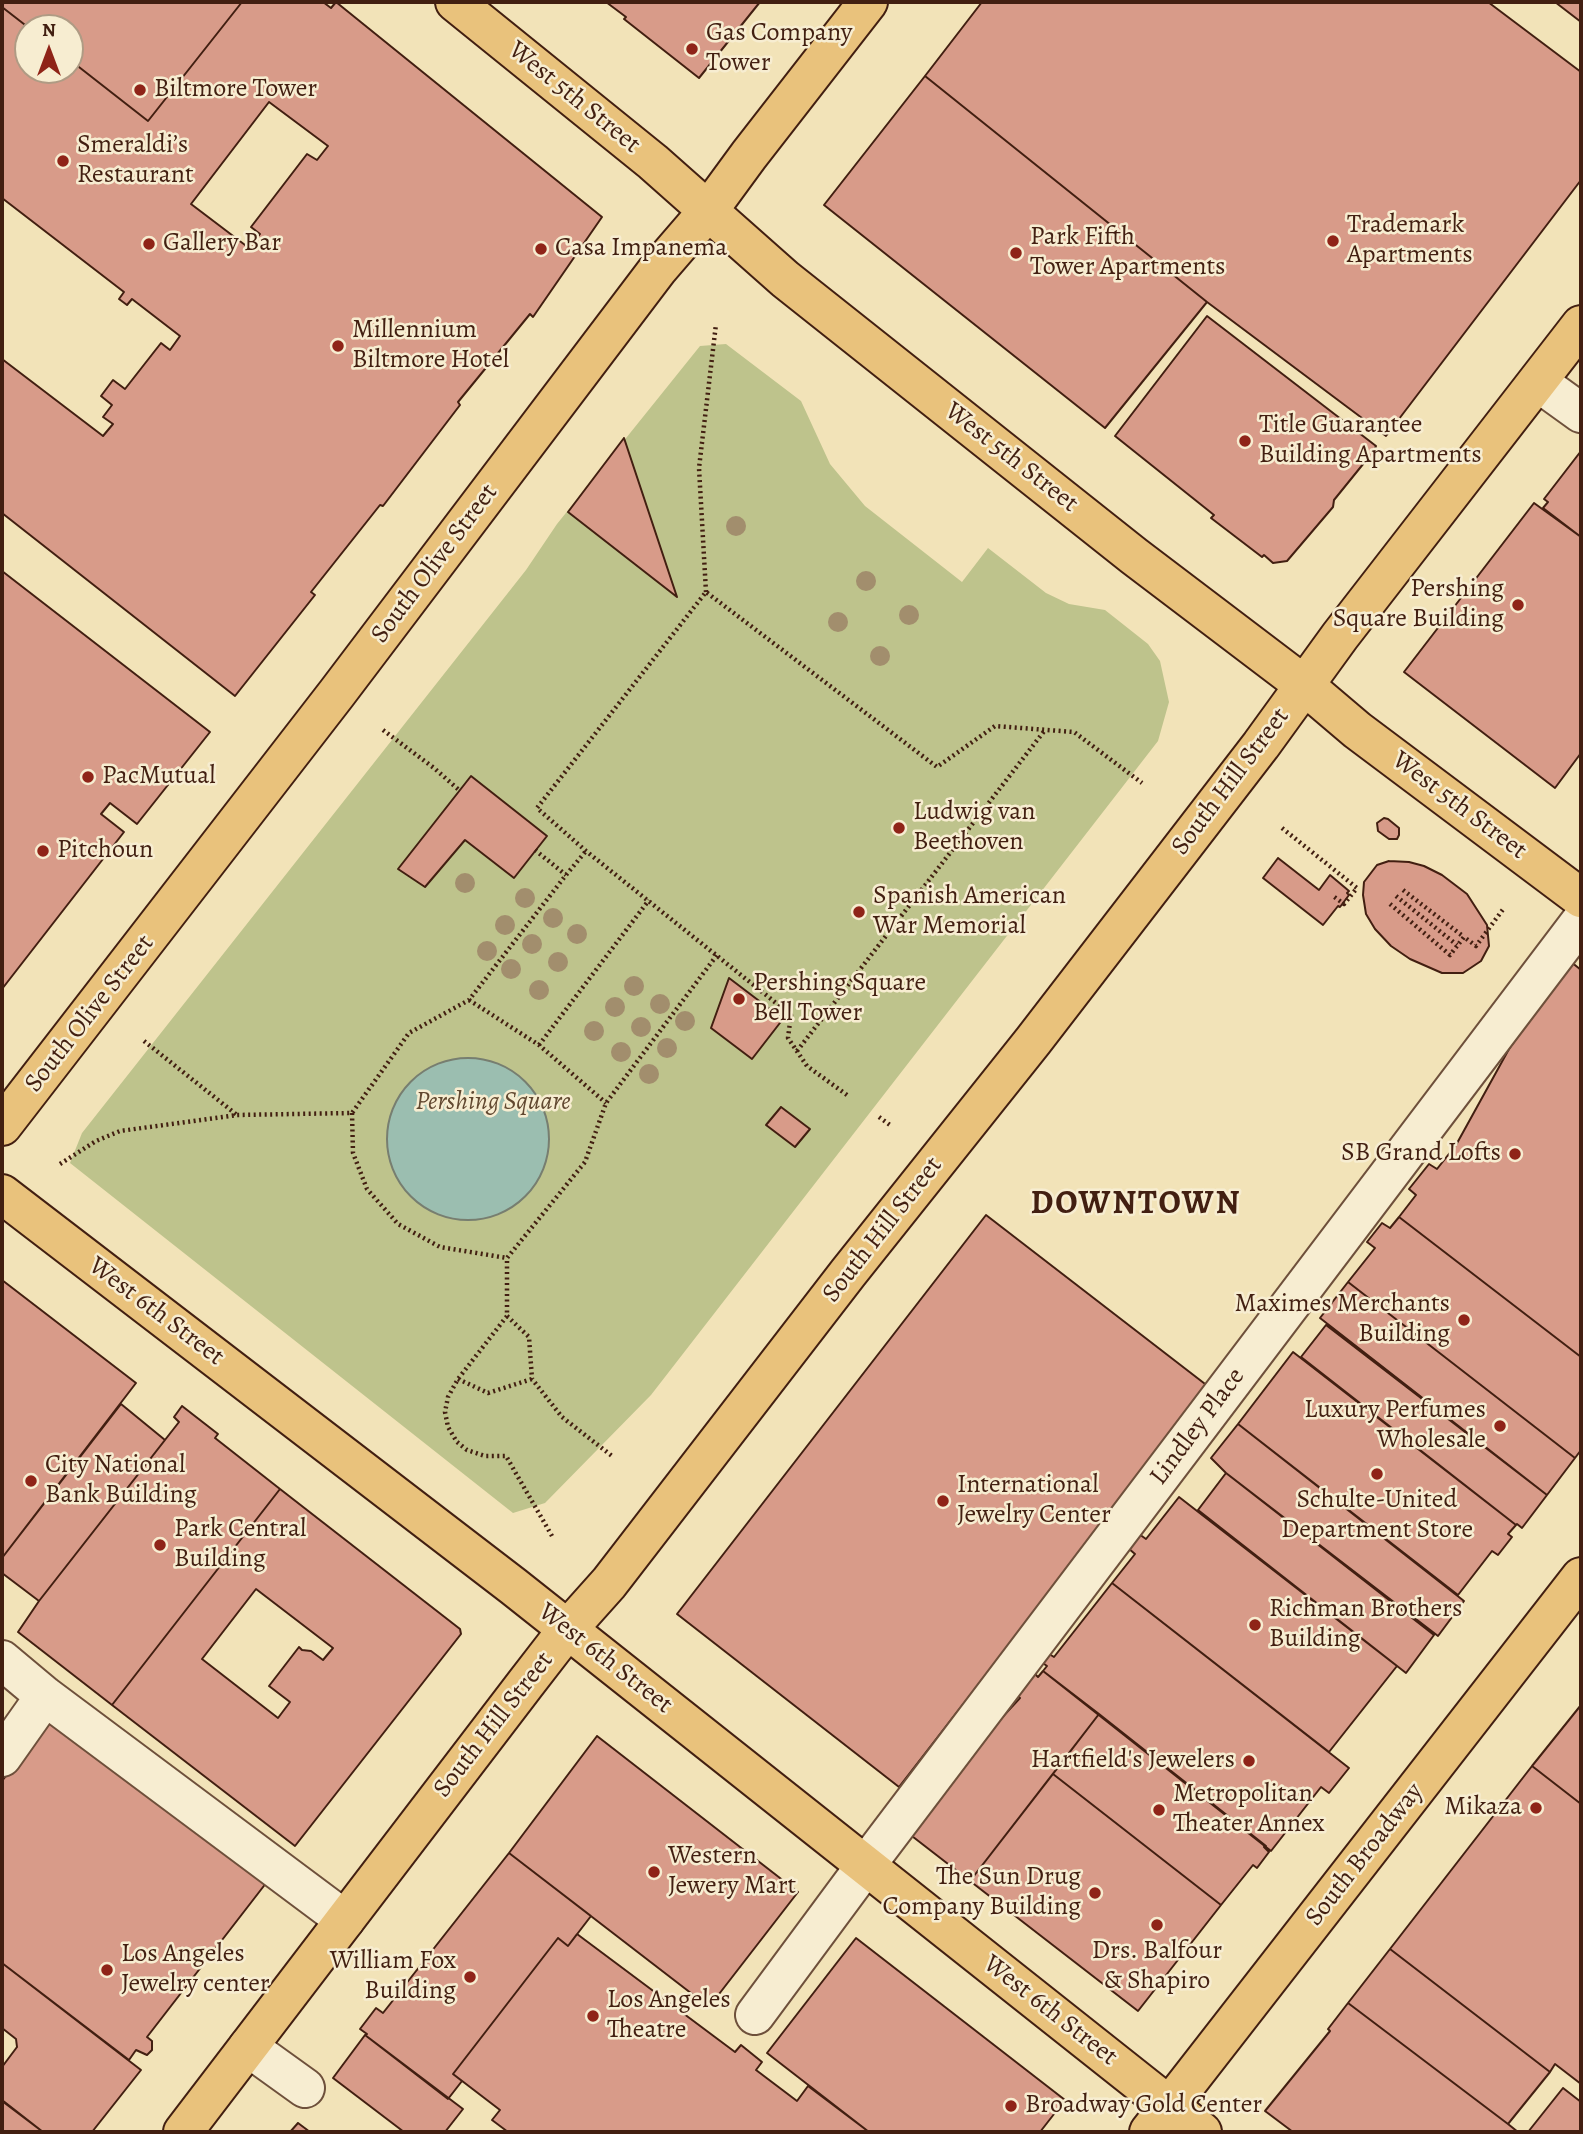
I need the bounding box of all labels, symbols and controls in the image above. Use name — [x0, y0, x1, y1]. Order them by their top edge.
north arrow — [14, 14, 84, 84]
text: N — [42, 17, 56, 43]
place label: Gas Company Tower — [706, 18, 852, 80]
street label: West 5th Street — [502, 35, 646, 161]
marker: Gas Company Tower — [684, 41, 700, 57]
place label: Biltmore Tower — [154, 74, 317, 106]
marker: Biltmore Tower — [132, 82, 148, 98]
place label: Smeraldi’s Restaurant — [77, 130, 194, 192]
marker: Smeraldi’s Restaurant — [55, 153, 71, 169]
place label: Trademark Apartments — [1347, 210, 1473, 272]
place label: Park Fifth Tower Apartments — [1030, 222, 1225, 284]
place label: Gallery Bar — [163, 228, 281, 260]
place label: Casa Impanema — [555, 233, 727, 265]
marker: Trademark Apartments — [1325, 233, 1341, 249]
marker: Gallery Bar — [141, 236, 157, 252]
marker: Casa Impanema — [533, 241, 549, 257]
marker: Park Fifth Tower Apartments — [1008, 245, 1024, 261]
place label: Millennium Biltmore Hotel — [352, 315, 509, 376]
marker: Millennium Biltmore Hotel — [330, 338, 346, 354]
street label: West 5th Street — [938, 396, 1084, 520]
place label: Title Guarantee Building Apartments — [1259, 410, 1482, 472]
marker: Title Guarantee Building Apartments — [1237, 433, 1253, 449]
street label: South Olive Street — [365, 478, 505, 650]
place label: Pershing Square Building — [1333, 574, 1504, 636]
marker: Pershing Square Building — [1510, 597, 1526, 613]
street label: South Hill Street — [1165, 702, 1297, 862]
street label: West 5th Street — [1385, 745, 1533, 867]
place label: PacMutual — [102, 761, 216, 793]
marker: PacMutual — [80, 769, 96, 785]
place label: Ludwig van Beethoven — [913, 797, 1036, 858]
marker: Ludwig van Beethoven — [891, 820, 907, 836]
place label: Pitchoun — [57, 835, 153, 867]
marker: Pitchoun — [35, 843, 51, 859]
place label: Spanish American War Memorial — [873, 881, 1066, 942]
marker: Spanish American War Memorial — [851, 904, 867, 920]
street label: South Olive Street — [19, 929, 161, 1099]
place label: Pershing Square Bell Tower — [753, 968, 926, 1030]
marker: Pershing Square Bell Tower — [731, 991, 747, 1007]
park label: Pershing Square — [415, 1087, 571, 1119]
place label: SB Grand Lofts — [1341, 1138, 1501, 1170]
marker: SB Grand Lofts — [1507, 1146, 1523, 1162]
street label: South Hill Street — [816, 1151, 950, 1309]
district label: DOWNTOWN — [1031, 1185, 1241, 1225]
street label: West 6th Street — [82, 1251, 230, 1373]
place label: Maximes Merchants Building — [1234, 1289, 1450, 1350]
marker: Maximes Merchants Building — [1456, 1312, 1472, 1328]
street label: Lindley Place — [1144, 1362, 1252, 1492]
place label: Luxury Perfumes Wholesale — [1304, 1395, 1486, 1456]
marker: Luxury Perfumes Wholesale — [1492, 1418, 1508, 1434]
place label: City National Bank Building — [45, 1450, 197, 1512]
marker: Schulte-United Department Store — [1369, 1466, 1385, 1482]
place label: International Jewelry Center — [957, 1470, 1111, 1532]
marker: City National Bank Building — [23, 1473, 39, 1489]
place label: Schulte-United Department Store — [1281, 1485, 1473, 1546]
marker: International Jewelry Center — [935, 1493, 951, 1509]
place label: Park Central Building — [174, 1514, 306, 1576]
marker: Park Central Building — [152, 1537, 168, 1553]
place label: Richman Brothers Building — [1269, 1594, 1462, 1656]
street label: West 6th Street — [532, 1597, 678, 1721]
marker: Richman Brothers Building — [1247, 1617, 1263, 1633]
street label: South Hill Street — [427, 1646, 561, 1804]
place label: Hartfield's Jewelers — [1031, 1745, 1235, 1777]
marker: Hartfield's Jewelers — [1241, 1753, 1257, 1769]
street label: South Broadway — [1299, 1777, 1431, 1933]
place label: Metropolitan Theater Annex — [1173, 1779, 1324, 1840]
place label: Mikaza — [1444, 1792, 1522, 1824]
marker: Mikaza — [1528, 1800, 1544, 1816]
marker: Metropolitan Theater Annex — [1151, 1802, 1167, 1818]
place label: Western Jewery Mart — [668, 1841, 796, 1902]
place label: The Sun Drug Company Building — [882, 1862, 1081, 1924]
marker: Western Jewery Mart — [646, 1864, 662, 1880]
marker: The Sun Drug Company Building — [1087, 1885, 1103, 1901]
marker: Drs. Balfour & Shapiro — [1149, 1917, 1165, 1933]
place label: Drs. Balfour & Shapiro — [1092, 1936, 1222, 1997]
place label: Los Angeles Jewelry center — [121, 1939, 270, 2000]
place label: William Fox Building — [330, 1946, 456, 2008]
street label: West 6th Street — [977, 1949, 1123, 2073]
marker: Los Angeles Jewelry center — [99, 1962, 115, 1978]
marker: William Fox Building — [462, 1969, 478, 1985]
place label: Los Angeles Theatre — [607, 1985, 731, 2046]
marker: Los Angeles Theatre — [585, 2008, 601, 2024]
place label: Broadway Gold Center — [1025, 2090, 1262, 2122]
marker: Broadway Gold Center — [1003, 2098, 1019, 2114]

